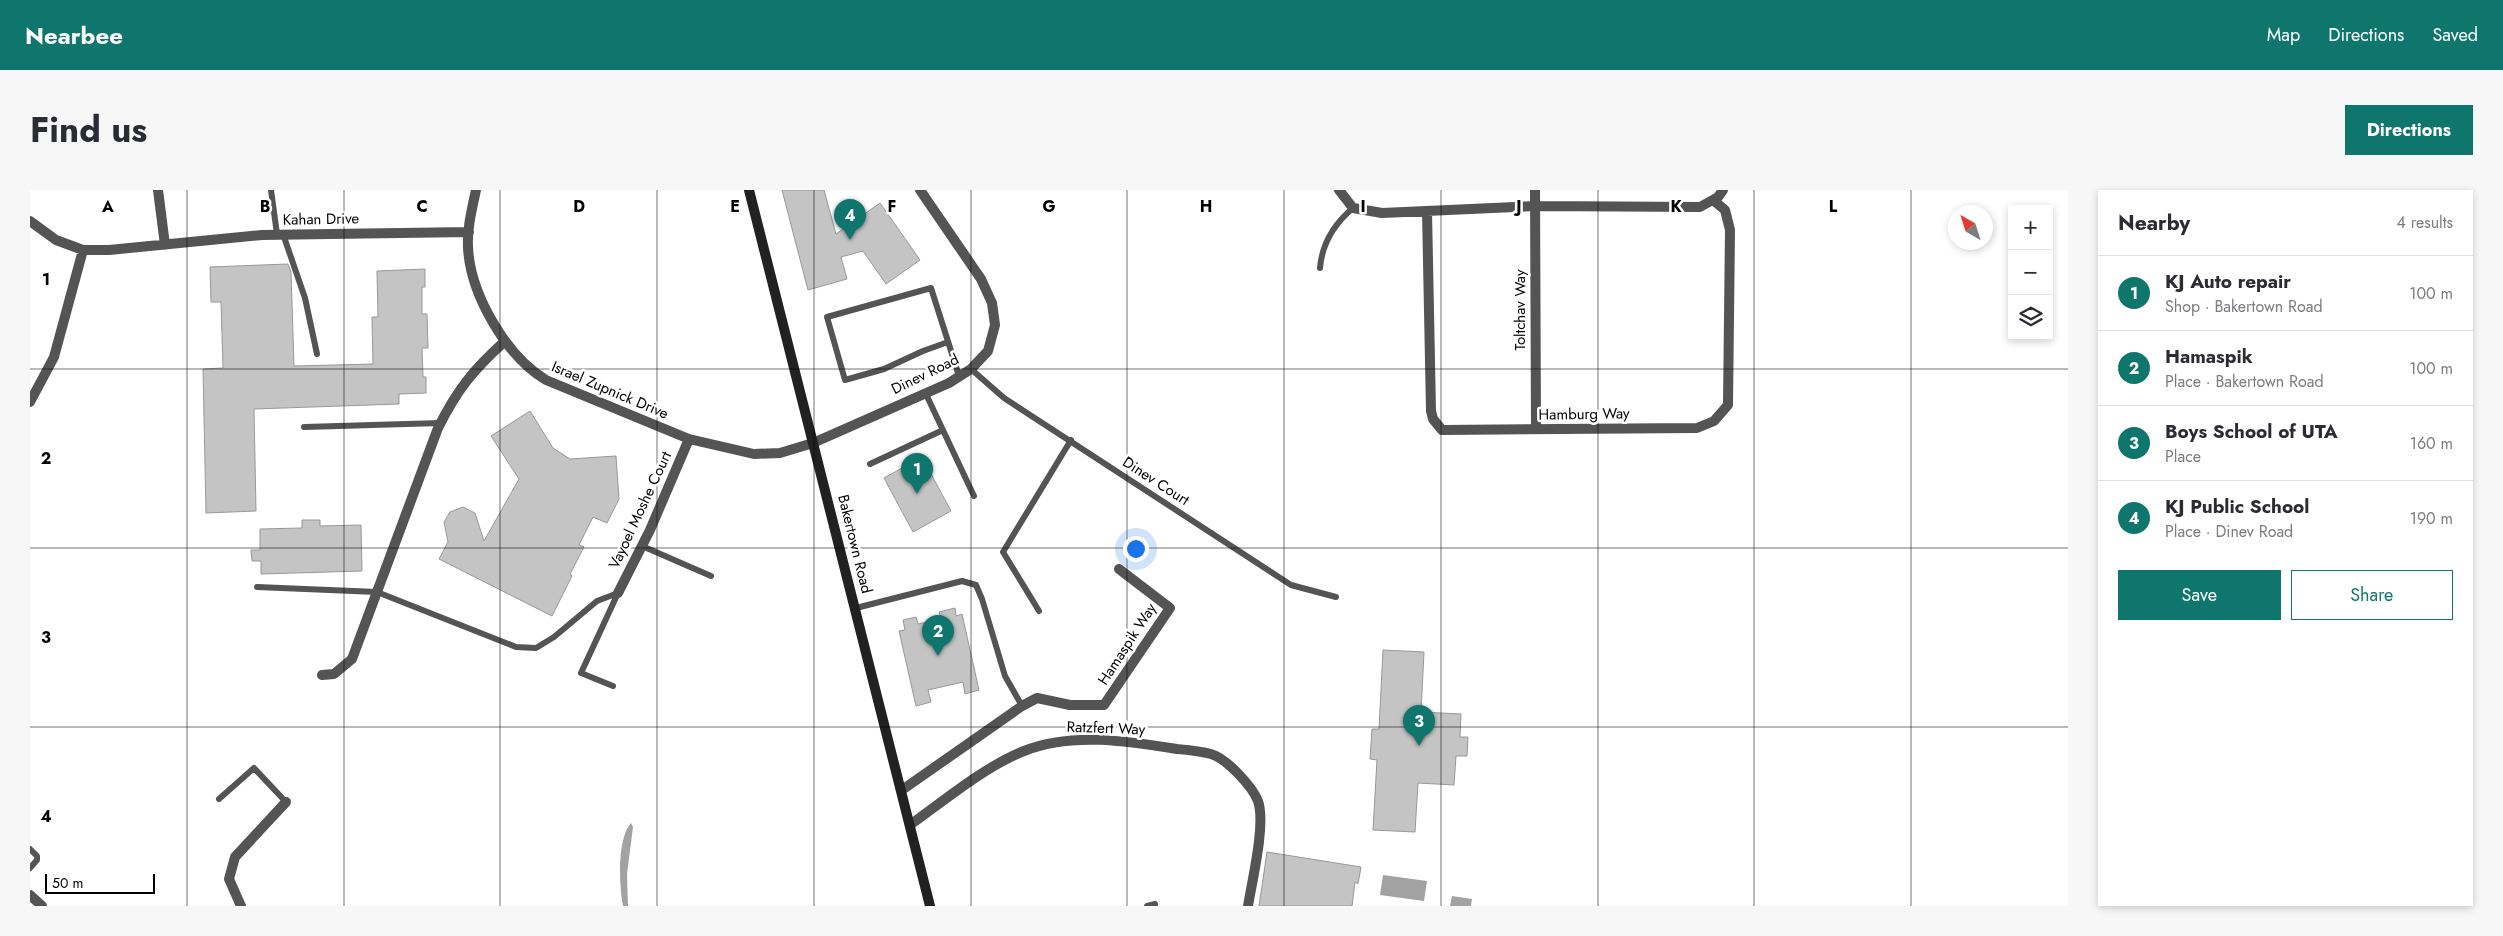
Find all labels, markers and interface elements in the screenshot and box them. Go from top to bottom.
text: Nearbee [25,18,123,53]
text: Map [2267,22,2300,48]
text: Directions [2328,22,2404,48]
text: Saved [2432,22,2478,48]
text: Find us [30,105,147,155]
button: Directions [2345,105,2473,155]
text: A [101,195,114,218]
text: B [260,195,270,218]
text: C [416,195,428,218]
text: D [573,195,585,218]
text: E [730,195,740,218]
text: F [888,195,896,218]
text: G [1042,195,1056,218]
text: H [1200,195,1212,218]
text: I [1360,195,1366,218]
text: J [1513,195,1522,218]
text: K [1670,195,1682,218]
text: L [1829,195,1838,218]
pin: 4 [834,199,866,240]
north arrow [1948,205,1993,250]
map controls [2008,205,2053,340]
button: + [2008,205,2053,250]
street label: Kahan Drive [283,207,360,231]
text: Nearby [2118,208,2190,238]
text: 4 results [2397,211,2453,234]
button: − [2008,250,2053,295]
text: 1 [42,268,50,291]
text: KJ Auto repair [2165,268,2291,295]
street label: Toltchav Way [1509,269,1531,351]
text: 1 [2130,282,2138,305]
text: 100 m [2409,282,2453,305]
button: layers [2008,295,2053,340]
text: Shop · Bakertown Road [2165,295,2323,318]
text: Hamaspik [2165,343,2253,370]
street label: Dinev Road [887,348,963,400]
street label: Israel Zupnick Drive [548,355,672,425]
text: 2 [2129,357,2139,380]
text: 100 m [2409,357,2453,380]
text: Place · Bakertown Road [2165,370,2324,393]
street label: Hamburg Way [1538,402,1630,426]
text: Boys School of UTA [2165,418,2338,445]
text: 3 [2129,432,2139,455]
text: 160 m [2410,432,2453,455]
text: Place [2165,445,2201,468]
text: 2 [41,447,51,470]
street label: Vayoel Moshe Court [603,447,677,572]
street label: Dinev Court [1118,451,1194,511]
pin: 1 [901,453,933,494]
street label: Bakertown Road [832,492,878,596]
text: KJ Public School [2165,493,2309,520]
text: 4 [2128,507,2140,530]
text: 190 m [2410,507,2453,530]
text: Place · Dinev Road [2165,520,2293,543]
your location [1123,536,1149,562]
button: Save [2118,570,2281,620]
button: Share [2291,570,2453,620]
street label: Hamaspik Way [1092,598,1162,689]
pin: 2 [922,615,954,656]
text: 3 [41,626,51,649]
pin: 3 [1403,705,1435,746]
street label: Ratzfert Way [1066,716,1146,740]
text: 4 [40,805,52,828]
scale bar [45,871,155,894]
text: 50 m [52,873,83,893]

